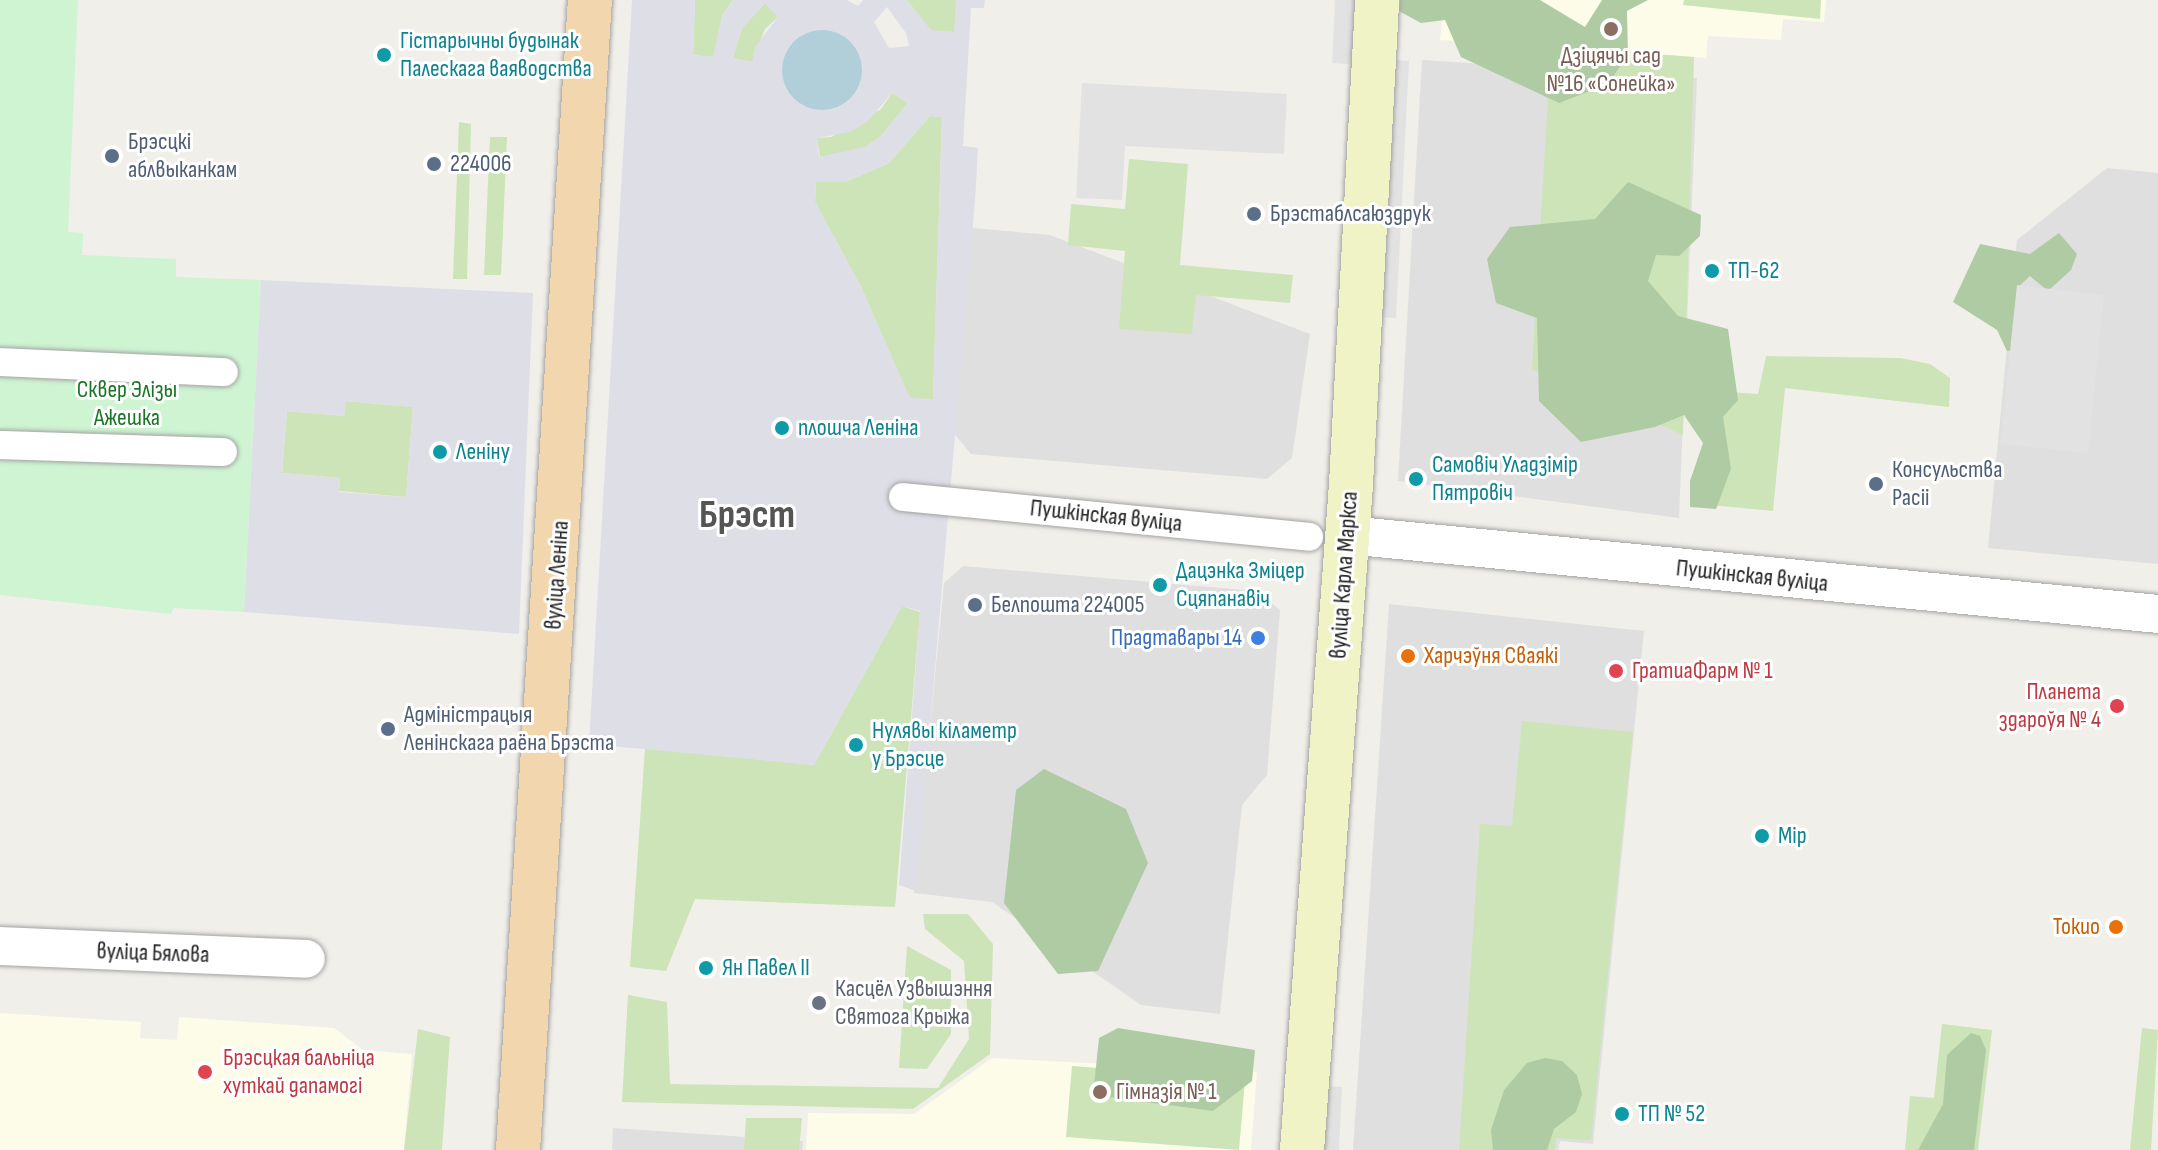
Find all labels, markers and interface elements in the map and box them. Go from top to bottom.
marker: Дзіцячы сад №16 «Сонейка» [1602,20,1620,38]
place label: Гістарычны будынак Палескага ваяводства [400,27,592,83]
place label: Дзіцячы сад №16 «Сонейка» [1547,42,1675,98]
marker: Гістарычны будынак Палескага ваяводства [375,46,393,64]
place label: Брэсцкі аблвыканкам [128,128,237,184]
marker: Брэсцкі аблвыканкам [103,147,121,165]
place label: 224006 [450,150,512,178]
marker: 224006 [425,155,443,173]
place label: Брэстаблсаюздрук [1270,200,1431,228]
marker: Брэстаблсаюздрук [1245,205,1263,223]
place label: ТП-62 [1728,257,1779,285]
marker: ТП-62 [1703,262,1721,280]
park label: Сквер Элізы Ажешка [77,376,177,432]
place label: плошча Леніна [798,414,918,442]
marker: плошча Леніна [773,419,791,437]
place label: Леніну [456,438,510,466]
marker: Леніну [431,443,449,461]
place label: Самовіч Уладзімір Пятровіч [1432,451,1578,507]
place label: Консульства Расіі [1892,456,2003,512]
marker: Самовіч Уладзімір Пятровіч [1407,470,1425,488]
marker: Консульства Расіі [1867,475,1885,493]
street label: вуліца Карла Маркса [1324,490,1364,660]
district label: Брэст [699,491,795,539]
street label: Пушкінская вуліца [1029,494,1183,538]
street label: вуліца Леніна [539,520,575,630]
street label: Пушкінская вуліца [1675,554,1829,598]
place label: Дацэнка Зміцер Сцяпанавіч [1176,557,1305,613]
marker: Дацэнка Зміцер Сцяпанавіч [1151,576,1169,594]
place label: Белпошта 224005 [991,591,1144,619]
marker: Белпошта 224005 [966,596,984,614]
place label: Прадтавары 14 [1111,624,1242,652]
marker: Прадтавары 14 [1249,629,1267,647]
place label: Харчэўня Сваякі [1424,642,1558,670]
marker: Харчэўня Сваякі [1399,647,1417,665]
place label: ГратиаФарм № 1 [1632,657,1773,685]
marker: ГратиаФарм № 1 [1607,662,1625,680]
place label: Планета здароўя № 4 [1999,678,2101,734]
marker: Планета здароўя № 4 [2108,697,2126,715]
place label: Адміністрацыя Ленінскага раёна Брэста [404,701,614,757]
place label: Нулявы кіламетр у Брэсце [872,717,1017,773]
marker: Адміністрацыя Ленінскага раёна Брэста [379,720,397,738]
marker: Нулявы кіламетр у Брэсце [847,736,865,754]
place label: Мір [1778,822,1807,850]
marker: Мір [1753,827,1771,845]
place label: Токио [2053,913,2100,941]
marker: Токио [2107,918,2125,936]
street label: вуліца Бялова [96,937,210,969]
place label: Ян Павел ІІ [722,954,810,982]
marker: Ян Павел ІІ [697,959,715,977]
place label: Касцёл Узвышэння Святога Крыжа [835,975,992,1031]
marker: Касцёл Узвышэння Святога Крыжа [810,994,828,1012]
place label: Брэсцкая бальніца хуткай дапамогі [223,1044,375,1100]
marker: Брэсцкая бальніца хуткай дапамогі [194,1061,216,1083]
place label: Гімназія № 1 [1116,1078,1217,1106]
marker: Гімназія № 1 [1091,1083,1109,1101]
place label: ТП № 52 [1638,1100,1705,1128]
marker: ТП № 52 [1613,1105,1631,1123]

